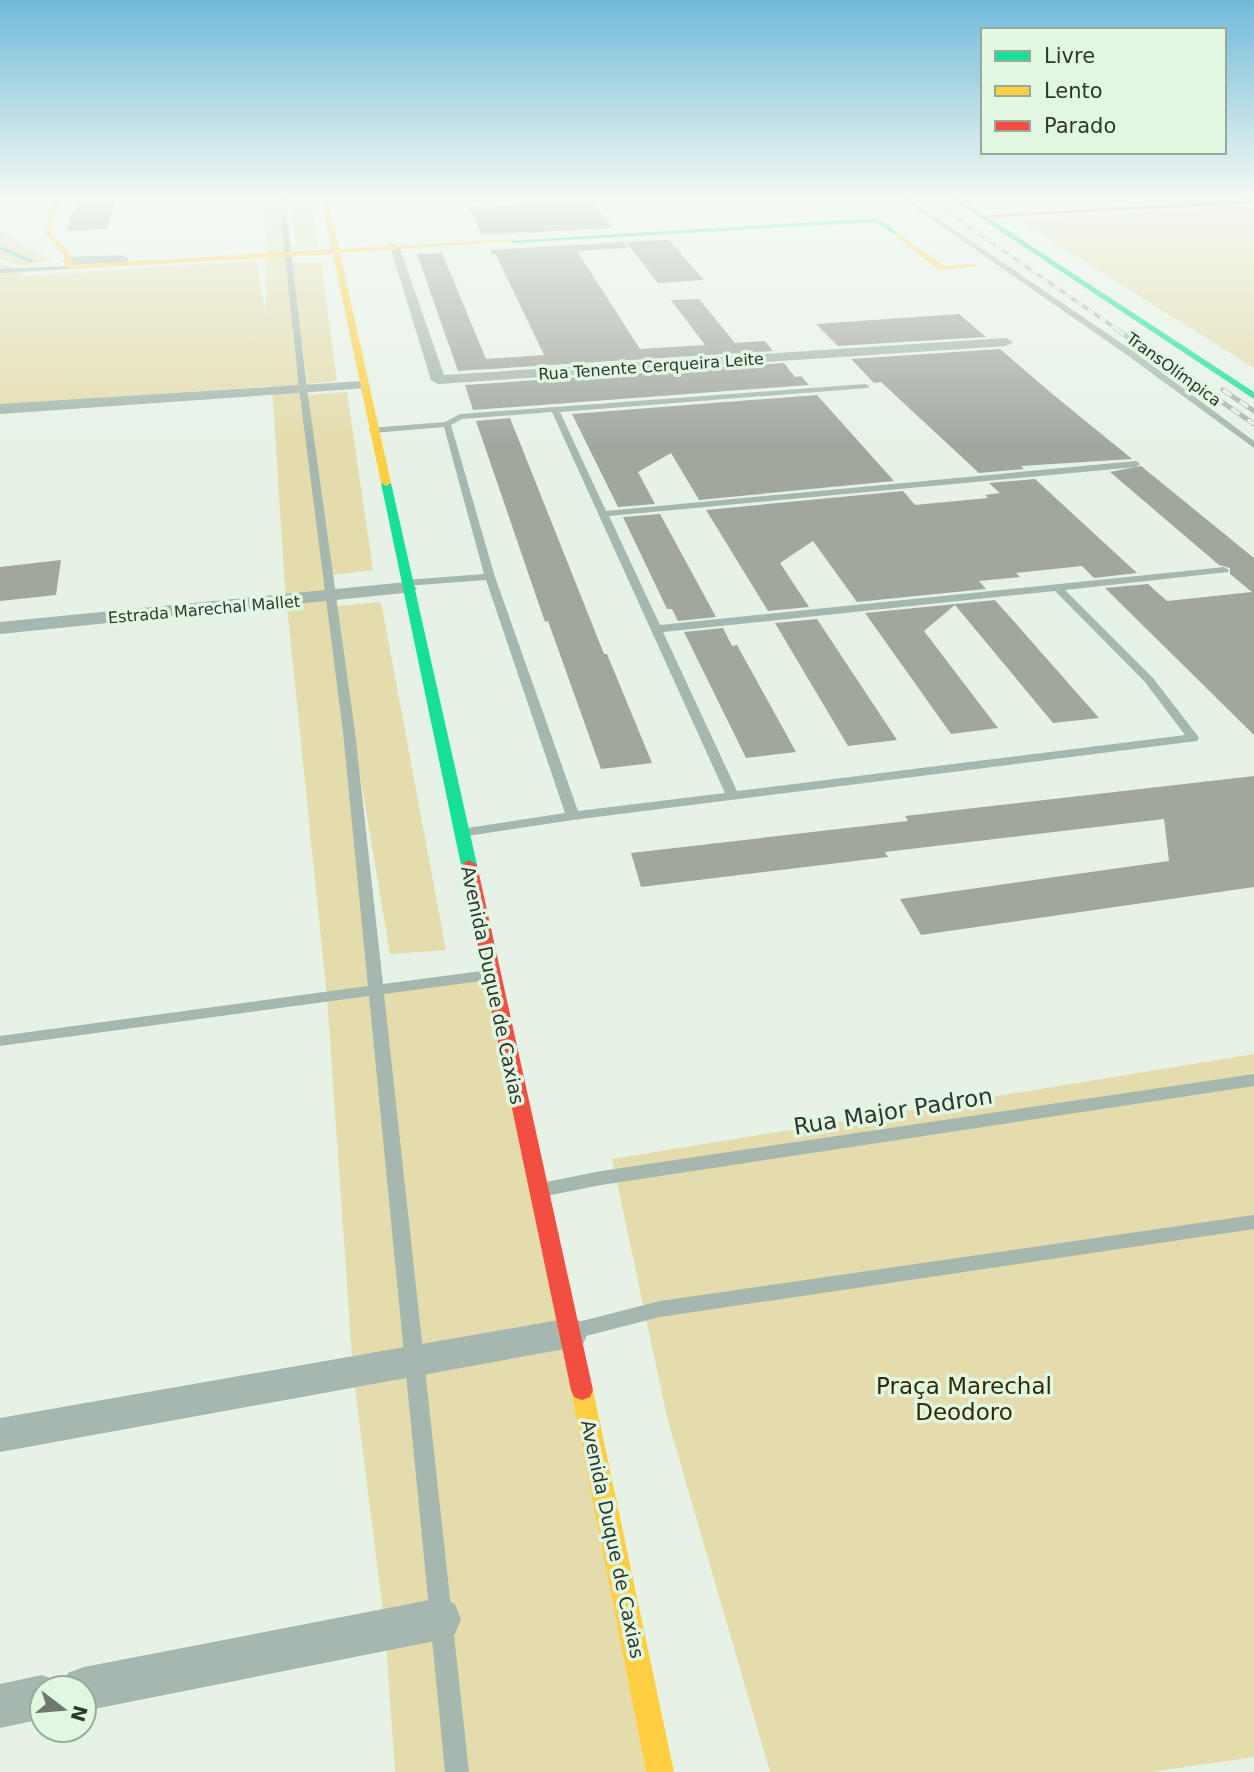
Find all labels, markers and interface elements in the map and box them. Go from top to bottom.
legend [981,28,1226,154]
text: Livre [1044,44,1095,68]
text: Lento [1044,79,1103,103]
text: Parado [1044,114,1116,138]
street label: TransOlímpica [1122,328,1225,410]
street label: Rua Tenente Cerqueira Leite [538,349,764,384]
street label: Estrada Marechal Mallet [107,592,301,627]
street label: Avenida Duque de Caxias [457,864,529,1106]
street label: Rua Major Padron [792,1082,994,1140]
park label: Praça Marechal Deodoro [876,1373,1052,1425]
street label: Avenida Duque de Caxias [577,1418,649,1660]
north arrow [28,1674,98,1744]
text: N [67,1703,92,1724]

